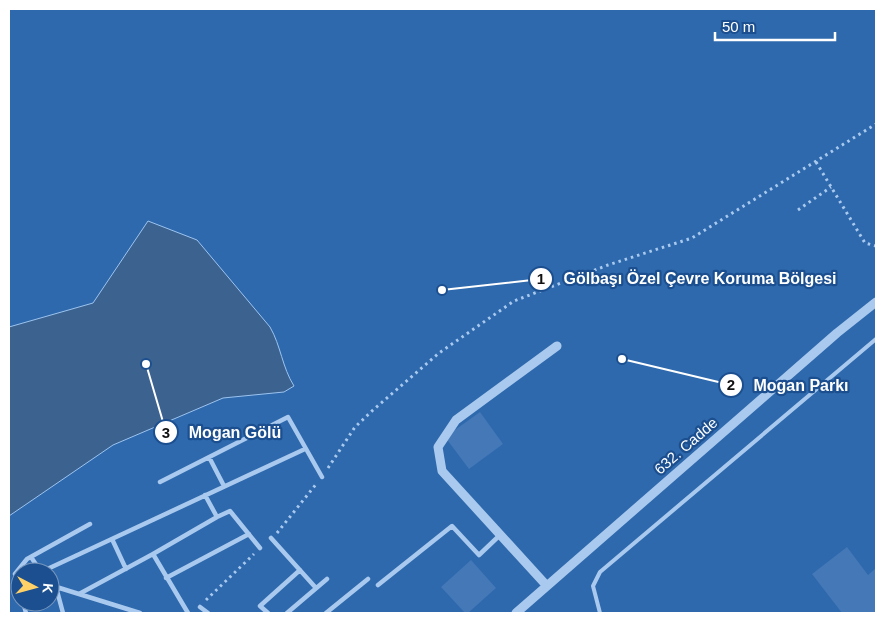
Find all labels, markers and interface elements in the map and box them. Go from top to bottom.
scale bar [715,10,835,42]
text: 50 m [722,18,755,35]
callout: Gölbaşı Özel Çevre Koruma Bölgesi [528,263,846,294]
text: Gölbaşı Özel Çevre Koruma Bölgesi [564,269,836,287]
text: 1 [537,270,545,287]
callout: Mogan Parkı [718,370,859,401]
text: 2 [727,376,735,393]
text: Mogan Parkı [753,377,849,394]
street label: 632. Cadde [651,414,721,477]
callout: Mogan Gölü [153,417,291,448]
text: 3 [162,424,170,441]
text: Mogan Gölü [189,424,281,441]
north arrow [10,562,60,612]
text: K [39,582,56,594]

